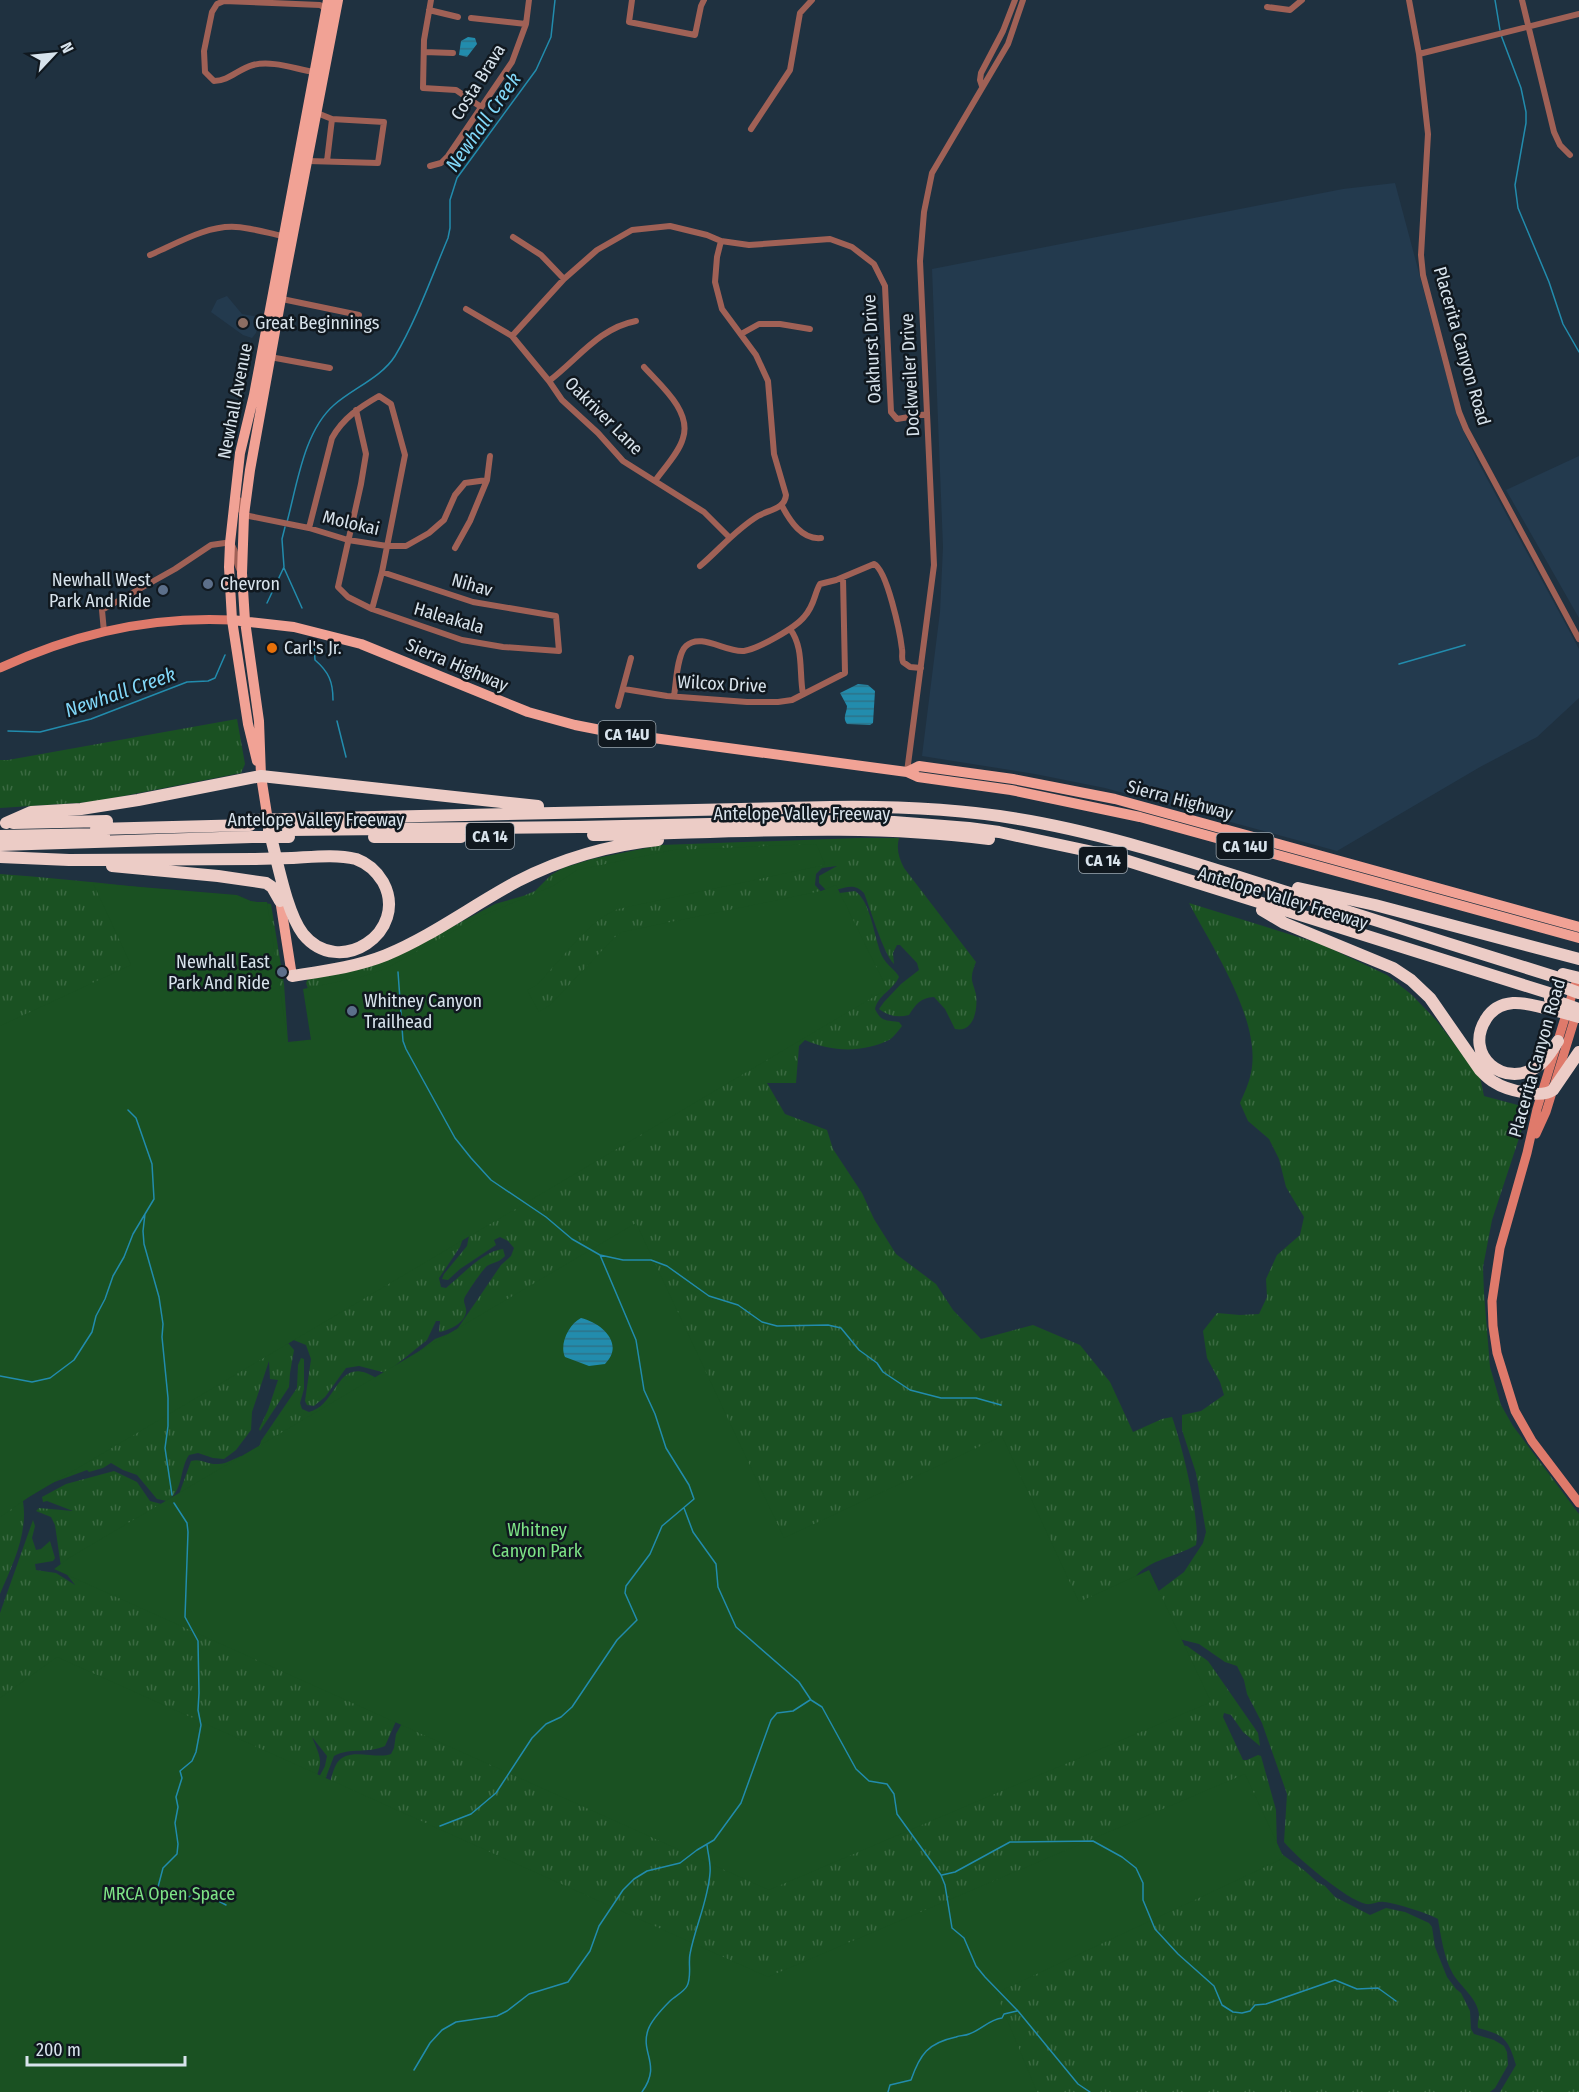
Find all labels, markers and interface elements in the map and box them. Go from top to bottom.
north arrow [24,24,84,84]
text: N [56,39,78,56]
street label: Costa Brava [446,40,510,124]
water label: Newhall Creek [440,68,526,176]
street label: Placerita Canyon Road [1429,264,1495,428]
street label: Oakhurst Drive [858,294,886,404]
place label: Great Beginnings [255,312,380,334]
street label: Dockweiler Drive [896,313,924,437]
marker: Great Beginnings [236,316,250,330]
street label: Newhall Avenue [213,341,257,461]
street label: Oakriver Lane [560,372,648,460]
street label: Molokai [320,506,382,540]
place label: Newhall West Park And Ride [49,569,151,612]
street label: Nihav [449,569,495,601]
place label: Chevron [220,573,280,595]
marker: Chevron [201,577,215,591]
marker: Newhall West Park And Ride [156,583,170,597]
street label: Haleakala [411,598,487,639]
street label: Sierra Highway [403,634,511,696]
place label: Carl's Jr. [284,637,342,659]
marker: Carl's Jr. [265,641,279,655]
water label: Newhall Creek [62,662,179,722]
street label: Wilcox Drive [677,671,767,697]
road number: CA 14U [598,721,656,747]
street label: Sierra Highway [1125,775,1235,825]
street label: Antelope Valley Freeway [714,803,890,825]
street label: Antelope Valley Freeway [228,809,404,831]
road number: CA 14 [466,823,514,849]
road number: CA 14U [1216,833,1274,859]
road number: CA 14 [1079,847,1127,873]
street label: Antelope Valley Freeway [1195,862,1371,934]
place label: Newhall East Park And Ride [168,951,270,994]
marker: Newhall East Park And Ride [275,965,289,979]
street label: Placerita Canyon Road [1504,976,1570,1140]
place label: Whitney Canyon Trailhead [364,990,482,1033]
marker: Whitney Canyon Trailhead [345,1004,359,1018]
park label: Whitney Canyon Park [492,1519,583,1562]
park label: MRCA Open Space [103,1883,235,1905]
scale bar [27,2029,184,2067]
text: 200 m [36,2039,81,2061]

